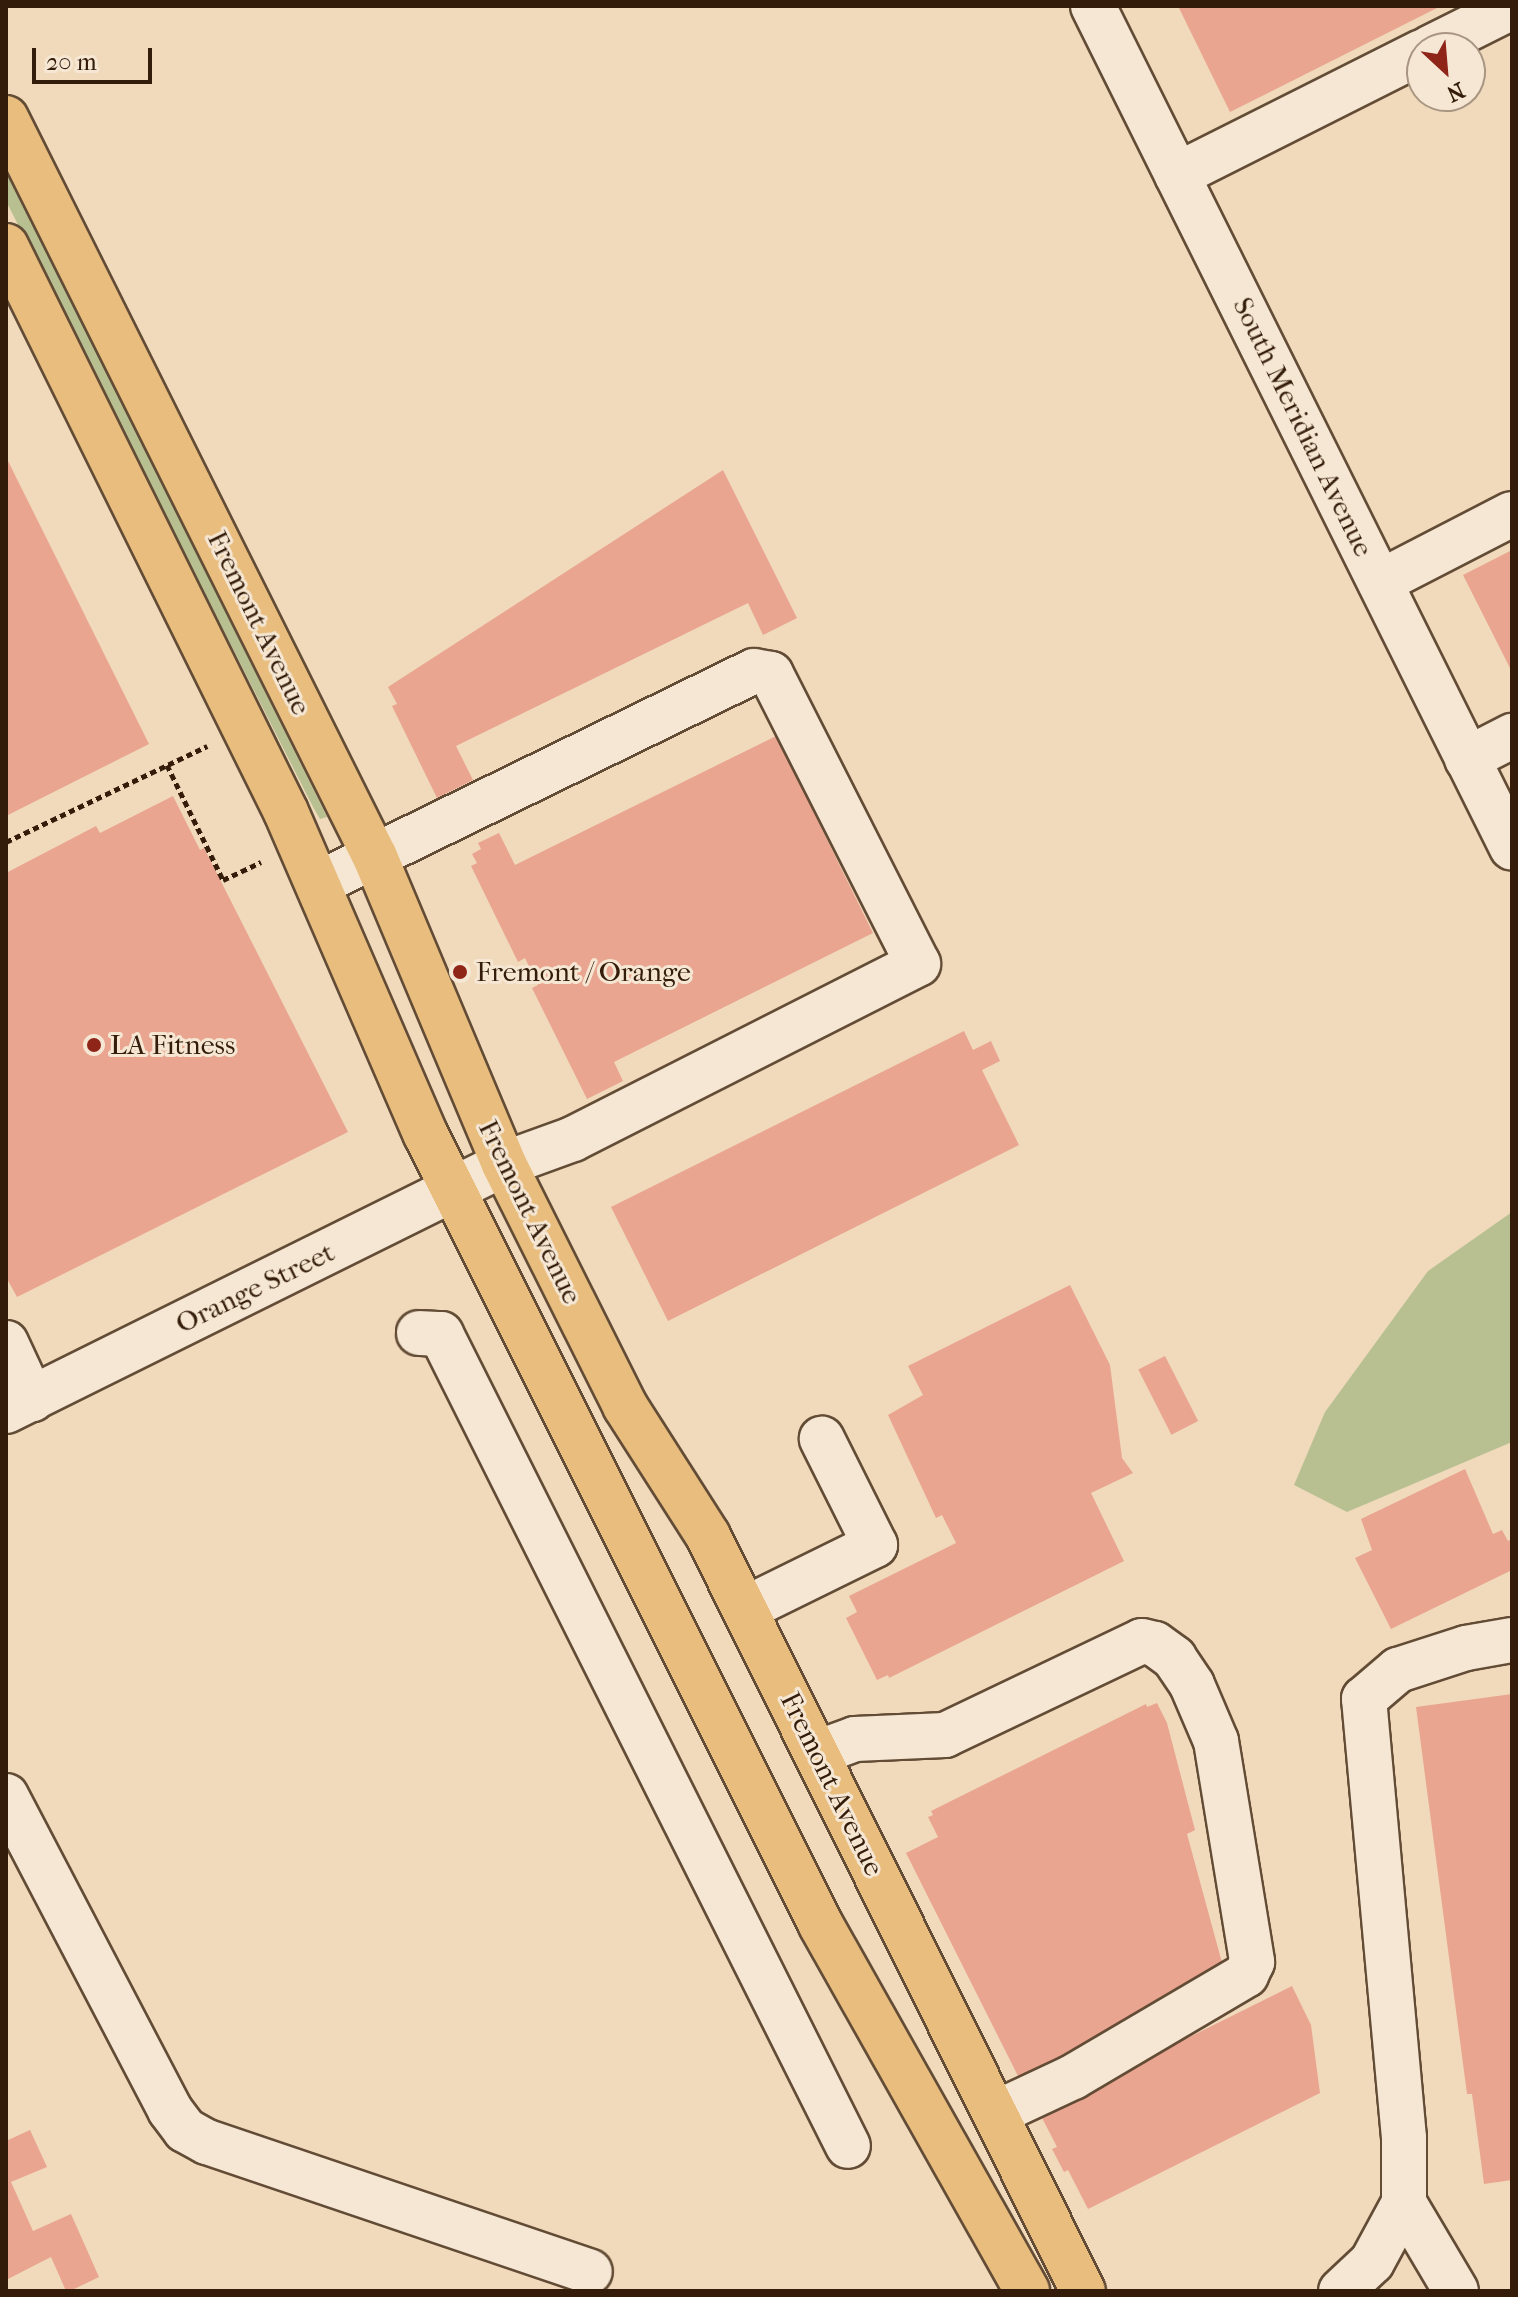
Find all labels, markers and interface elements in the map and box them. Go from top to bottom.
scale bar [36,32,156,82]
north arrow [1406,32,1486,112]
text: 20 m [46,48,97,76]
text: N [1442,76,1469,107]
street label: South Meridian Avenue [1226,292,1380,562]
street label: Fremont Avenue [200,526,318,720]
place label: Fremont / Orange [476,955,691,989]
marker: Fremont / Orange [451,963,469,981]
place label: LA Fitness [110,1028,235,1062]
marker: LA Fitness [85,1036,103,1054]
street label: Fremont Avenue [471,1115,589,1309]
street label: Orange Street [170,1235,340,1341]
street label: Fremont Avenue [773,1687,891,1881]

